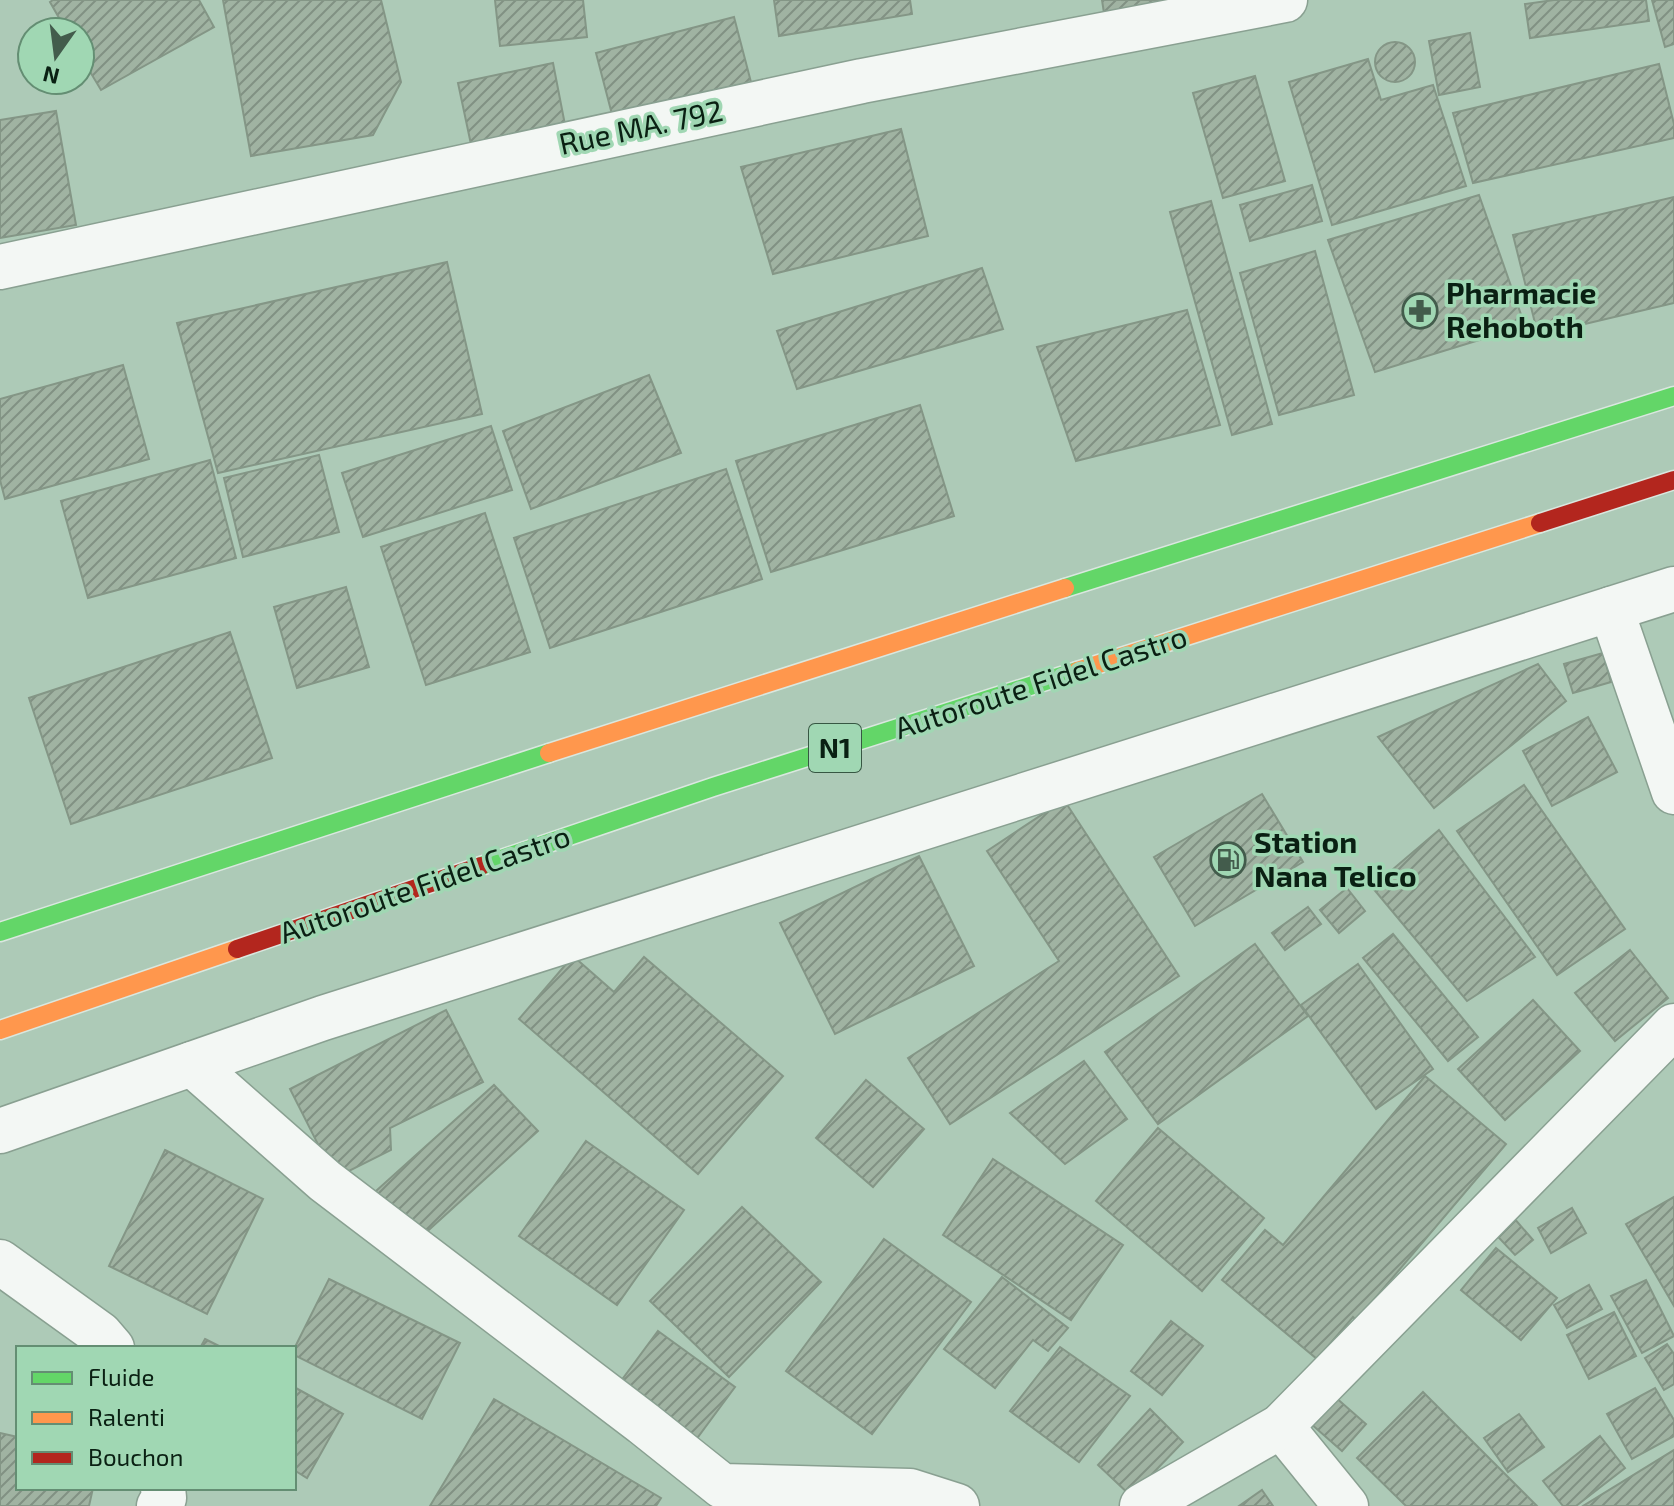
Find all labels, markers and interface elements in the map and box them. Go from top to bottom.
north arrow [16,16,96,96]
text: N [40,62,62,91]
street label: Rue MA. 792 [555,91,726,161]
place label: Pharmacie Rehoboth [1446,274,1596,344]
pharmacy icon: Pharmacie Rehoboth [1401,292,1439,330]
street label: Autoroute Fidel Castro [890,617,1191,745]
road number: N1 [809,724,861,772]
street label: Autoroute Fidel Castro [274,816,574,950]
place label: Station Nana Telico [1254,823,1417,893]
fuel station icon: Station Nana Telico [1209,841,1247,879]
legend [16,1346,296,1490]
text: Fluide [88,1362,154,1391]
text: Ralenti [88,1402,165,1431]
text: Bouchon [88,1442,183,1471]

